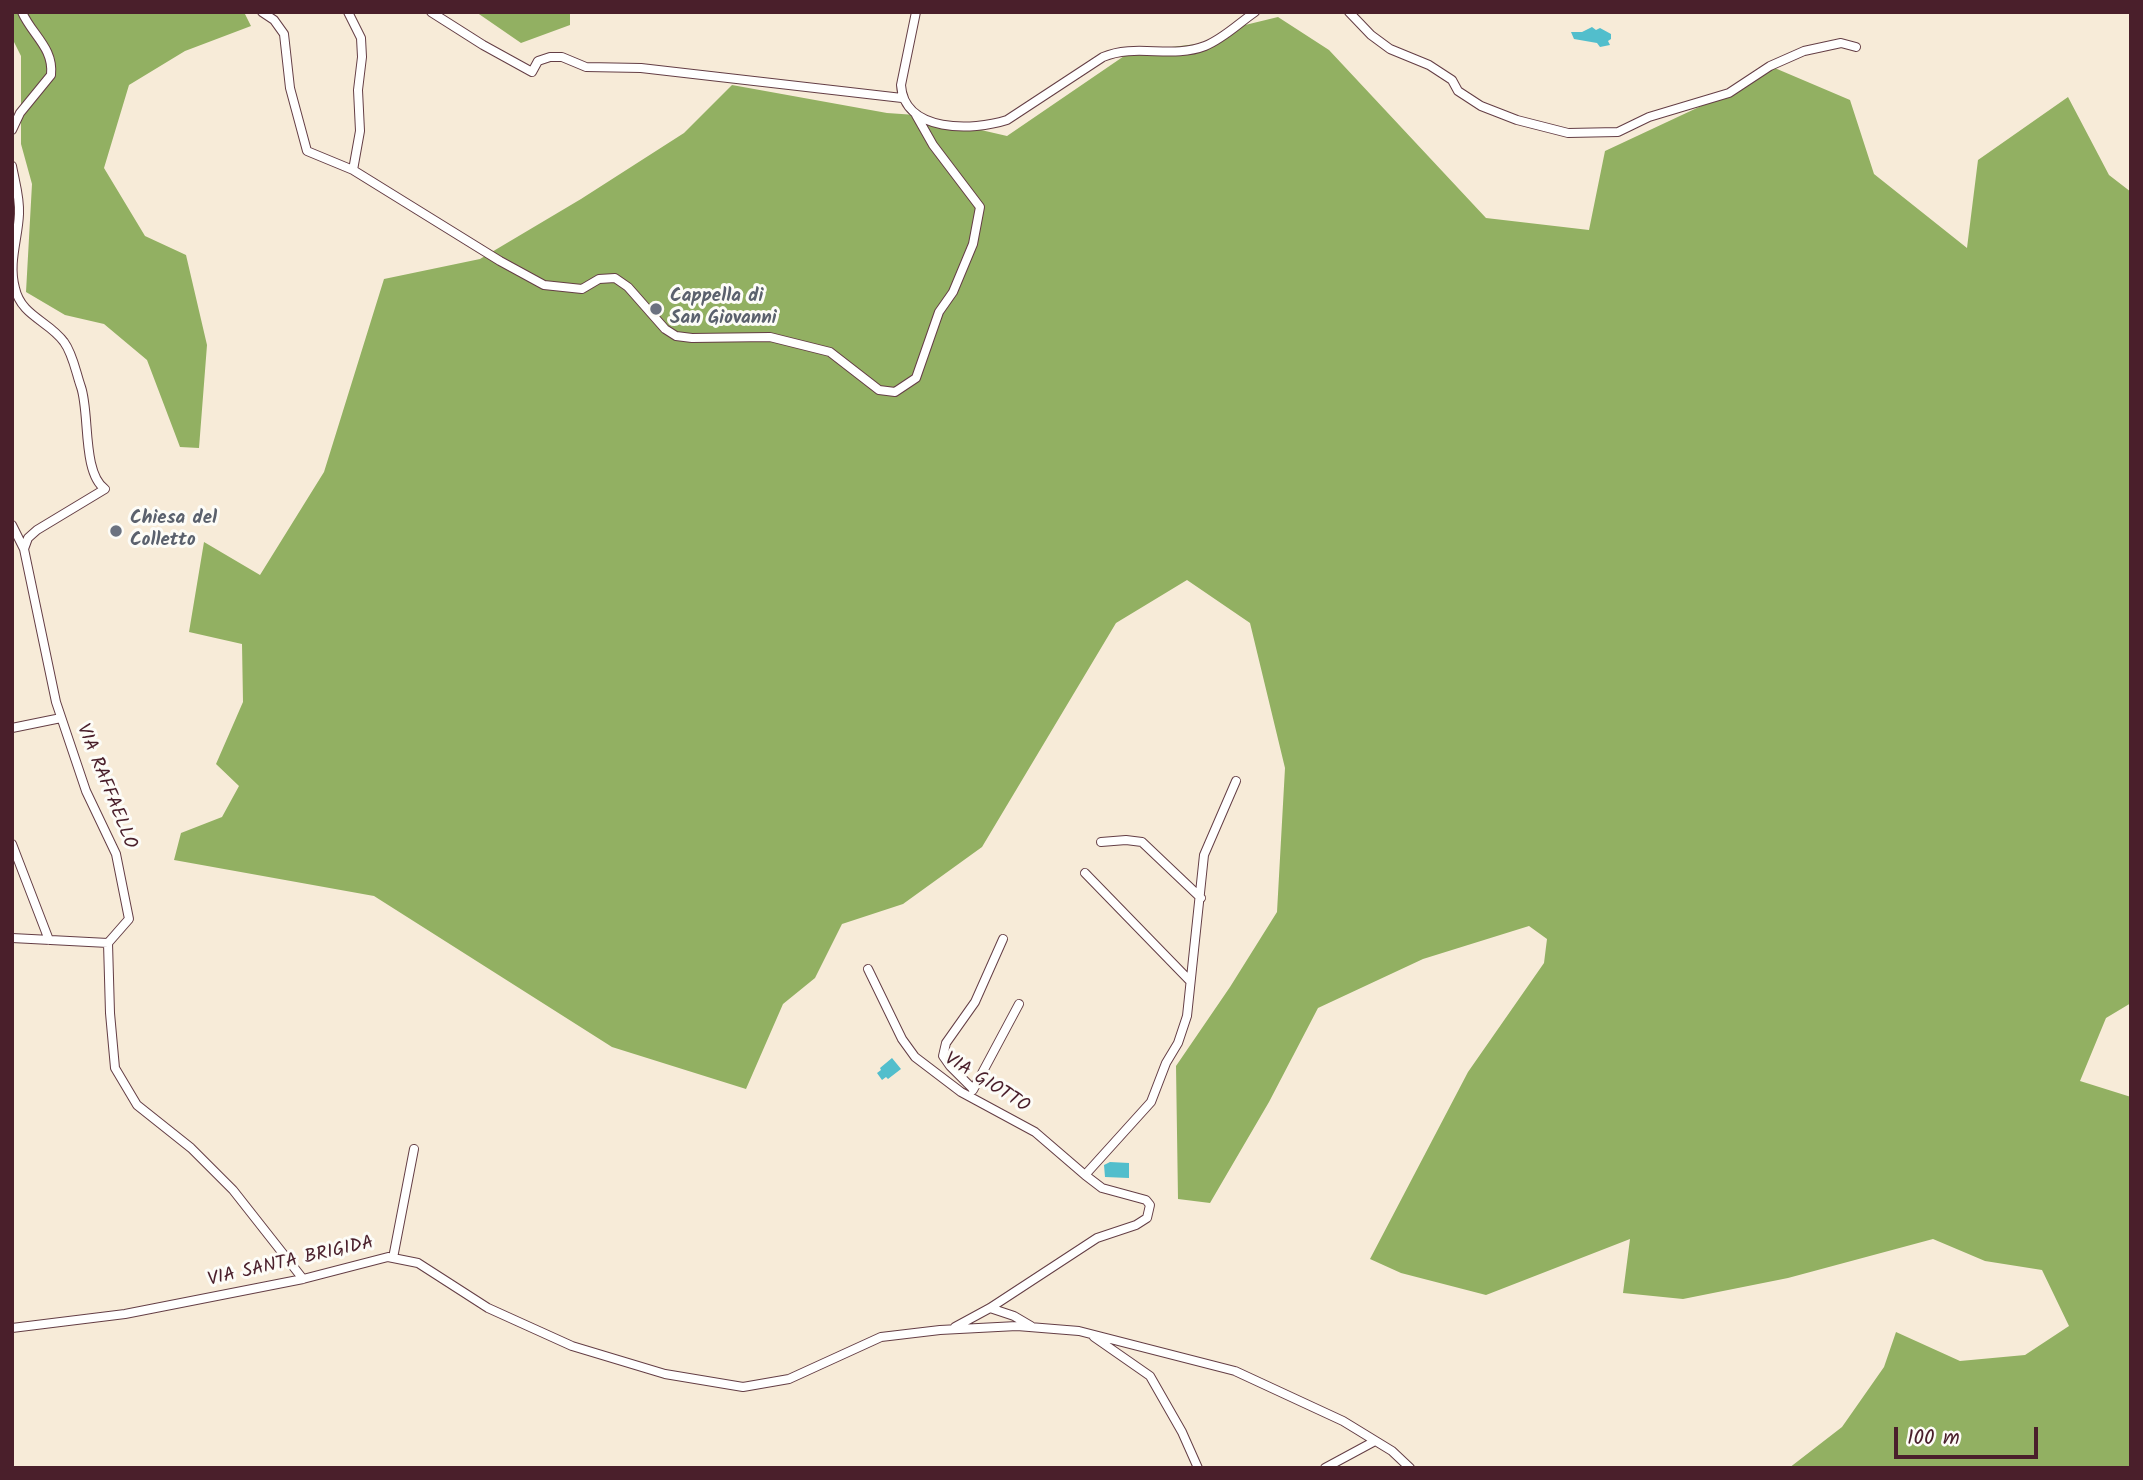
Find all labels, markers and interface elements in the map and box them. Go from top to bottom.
place label: Cappella di San Giovanni [670,287,777,331]
marker: Cappella di San Giovanni [648,301,664,317]
place label: Chiesa del Colletto [130,509,217,553]
marker: Chiesa del Colletto [108,523,124,539]
street label: VIA RAFFAELLO [70,721,140,853]
street label: VIA GIOTTO [939,1049,1033,1119]
street label: VIA SANTA BRIGIDA [206,1233,376,1293]
scale bar [1898,1414,2042,1458]
text: 100 m [1907,1422,1960,1455]

